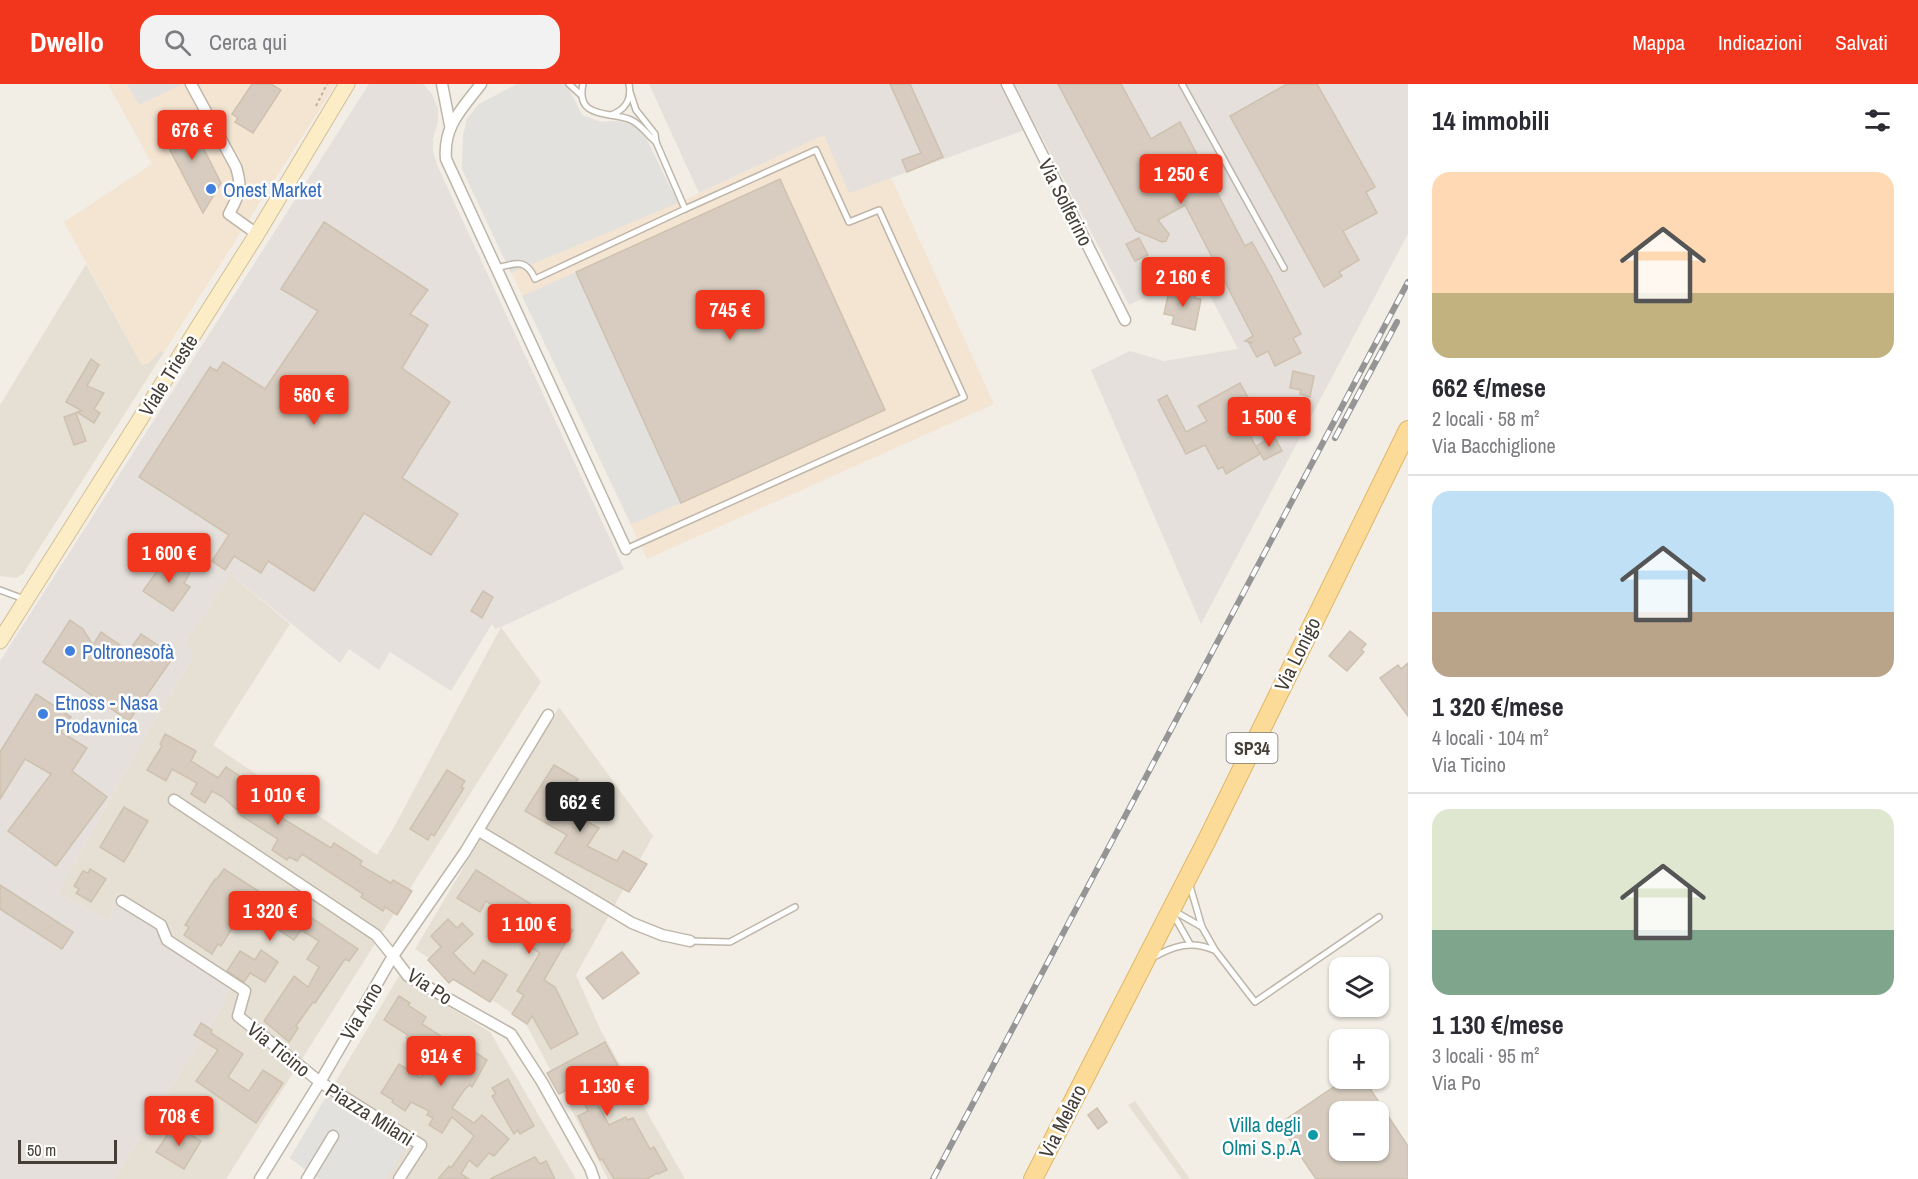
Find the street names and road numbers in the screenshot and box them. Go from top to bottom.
street label: Via Solferino [1033,154,1099,250]
street label: Viale Trieste [132,329,204,421]
street label: Via Lonigo [1268,613,1326,695]
road number: SP34 [1226,733,1278,763]
street label: Via Po [402,961,458,1011]
street label: Via Arno [334,977,388,1045]
street label: Via Ticino [242,1015,316,1083]
street label: Piazza Milani [321,1076,419,1152]
street label: Via Melaro [1032,1080,1092,1162]

